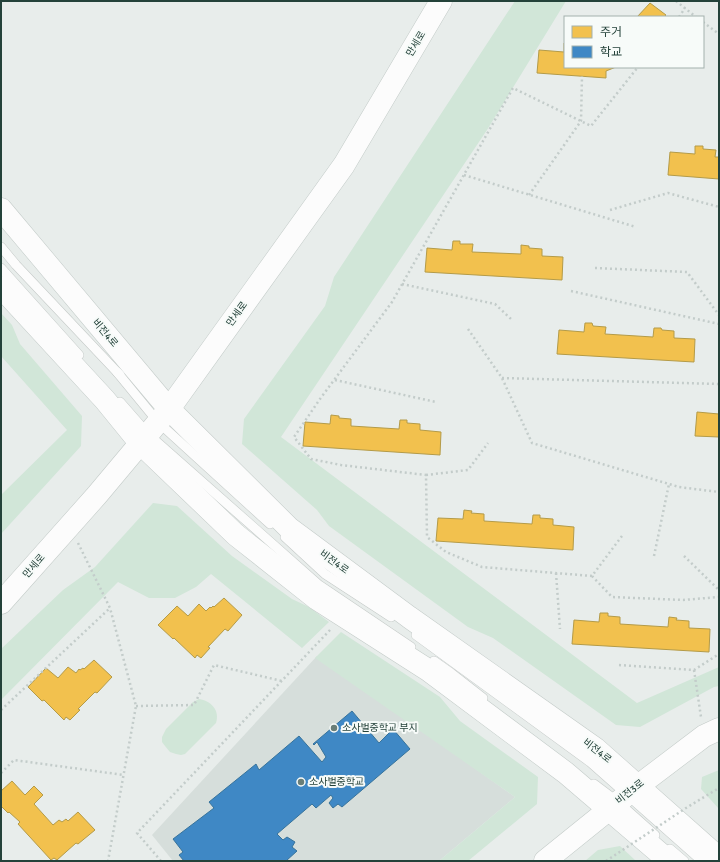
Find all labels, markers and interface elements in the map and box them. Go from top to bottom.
legend [564,16,704,68]
text: 주거 [600,25,622,40]
street label: 만세로 [404,29,428,59]
text: 학교 [600,45,622,60]
street label: 만세로 [224,299,250,329]
street label: 비전4로 [90,316,120,350]
street label: 비전4로 [317,547,351,577]
street label: 만세로 [20,552,48,580]
place label: 소사벌중학교 부지 [342,722,418,734]
marker: 소사벌중학교 부지 [329,723,339,733]
street label: 비전4로 [580,736,614,766]
place label: 소사벌중학교 [309,776,364,788]
marker: 소사벌중학교 [296,777,306,787]
street label: 비전3로 [613,777,647,807]

